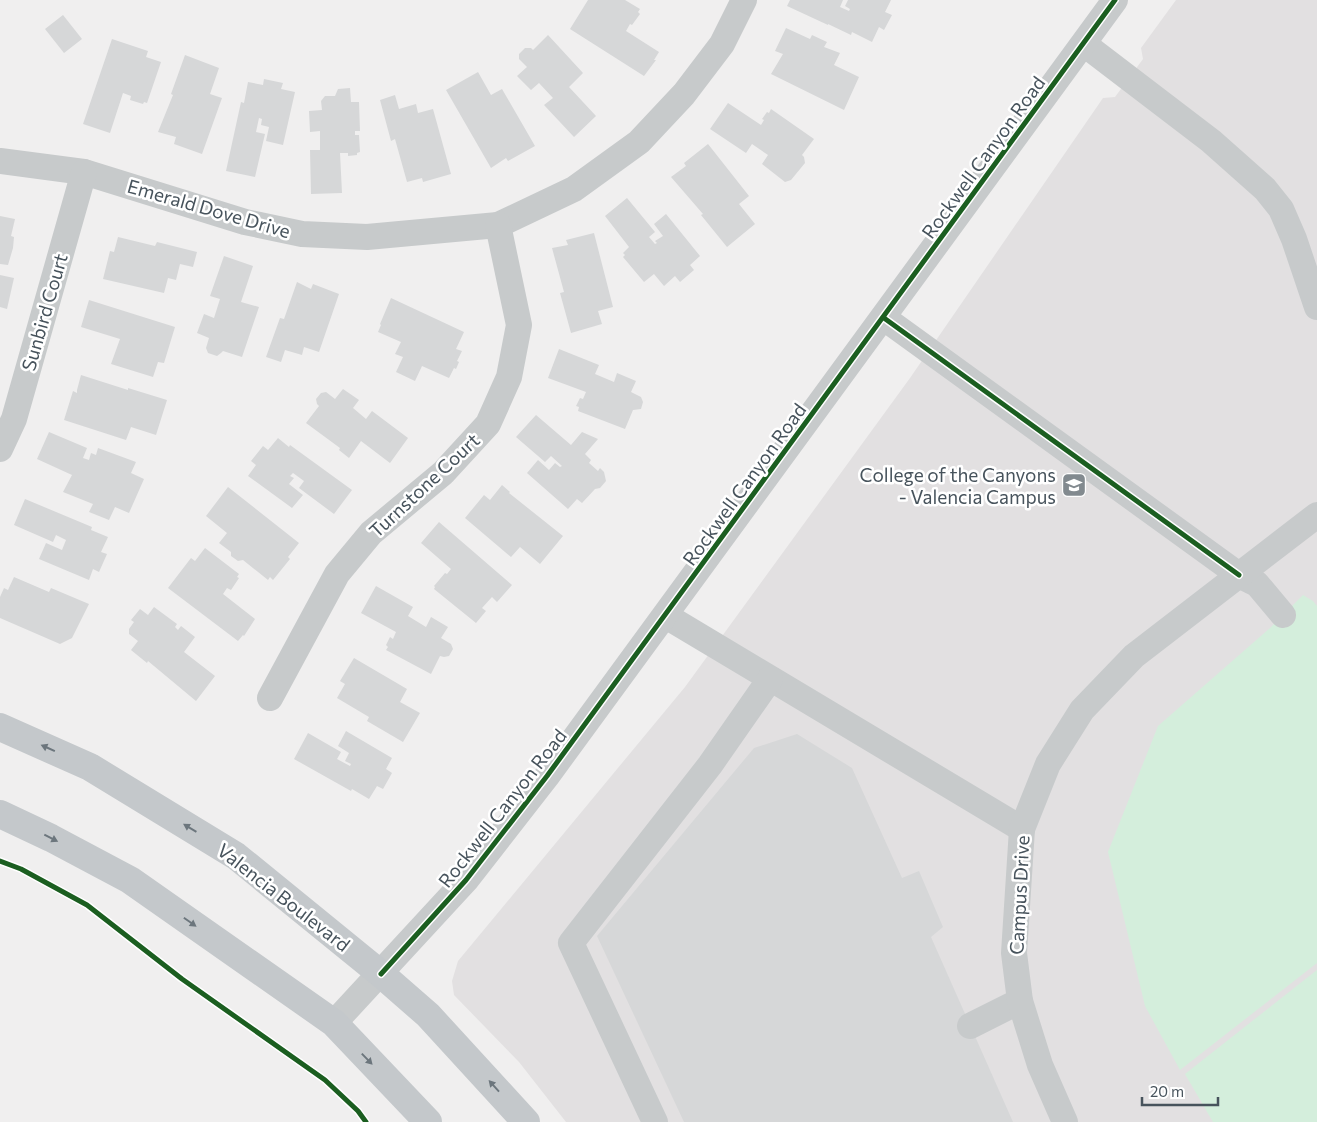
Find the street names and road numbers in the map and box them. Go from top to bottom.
street label: Rockwell Canyon Road [916,71,1050,243]
street label: Emerald Dove Drive [125,174,293,242]
street label: Sunbird Court [16,250,72,373]
street label: Rockwell Canyon Road [677,398,811,570]
street label: Turnstone Court [364,428,484,542]
street label: Rockwell Canyon Road [433,724,571,892]
street label: Campus Drive [1004,835,1034,955]
street label: Valencia Boulevard [213,838,355,956]

